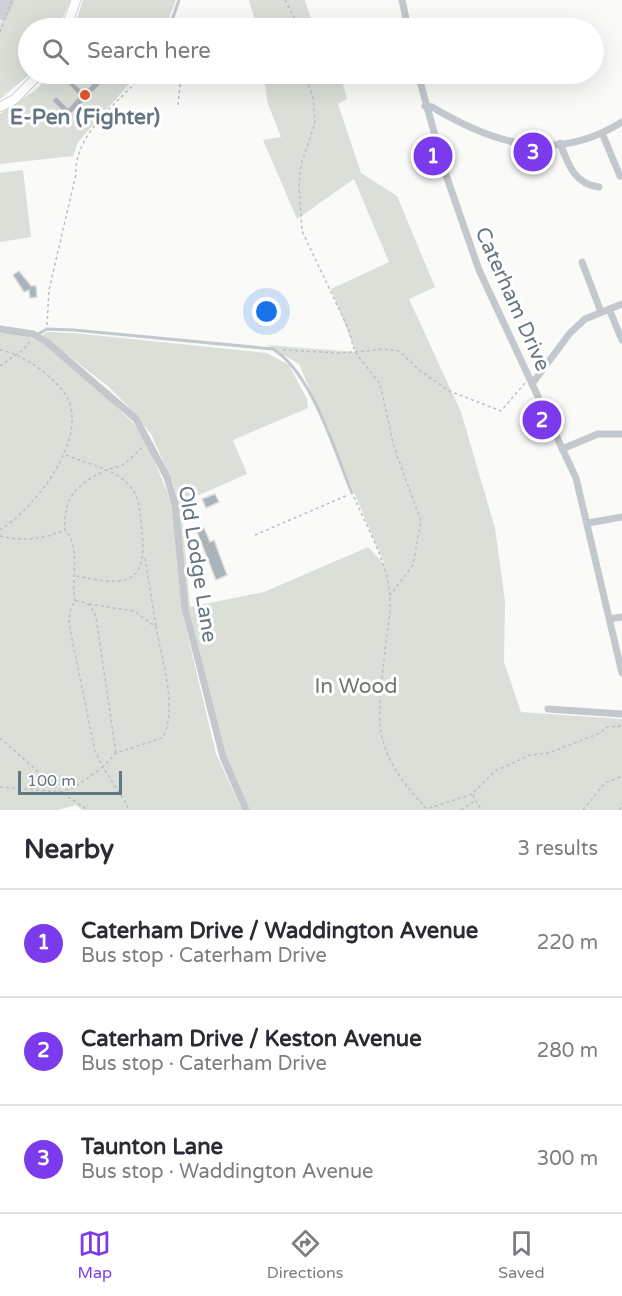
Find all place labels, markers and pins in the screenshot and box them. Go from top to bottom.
marker: E-Pen (Fighter) [78,88,92,102]
place label: E-Pen (Fighter) [10,105,160,130]
pin: 3 [514,130,552,174]
pin: 1 [414,134,452,178]
pin: 2 [522,398,562,442]

